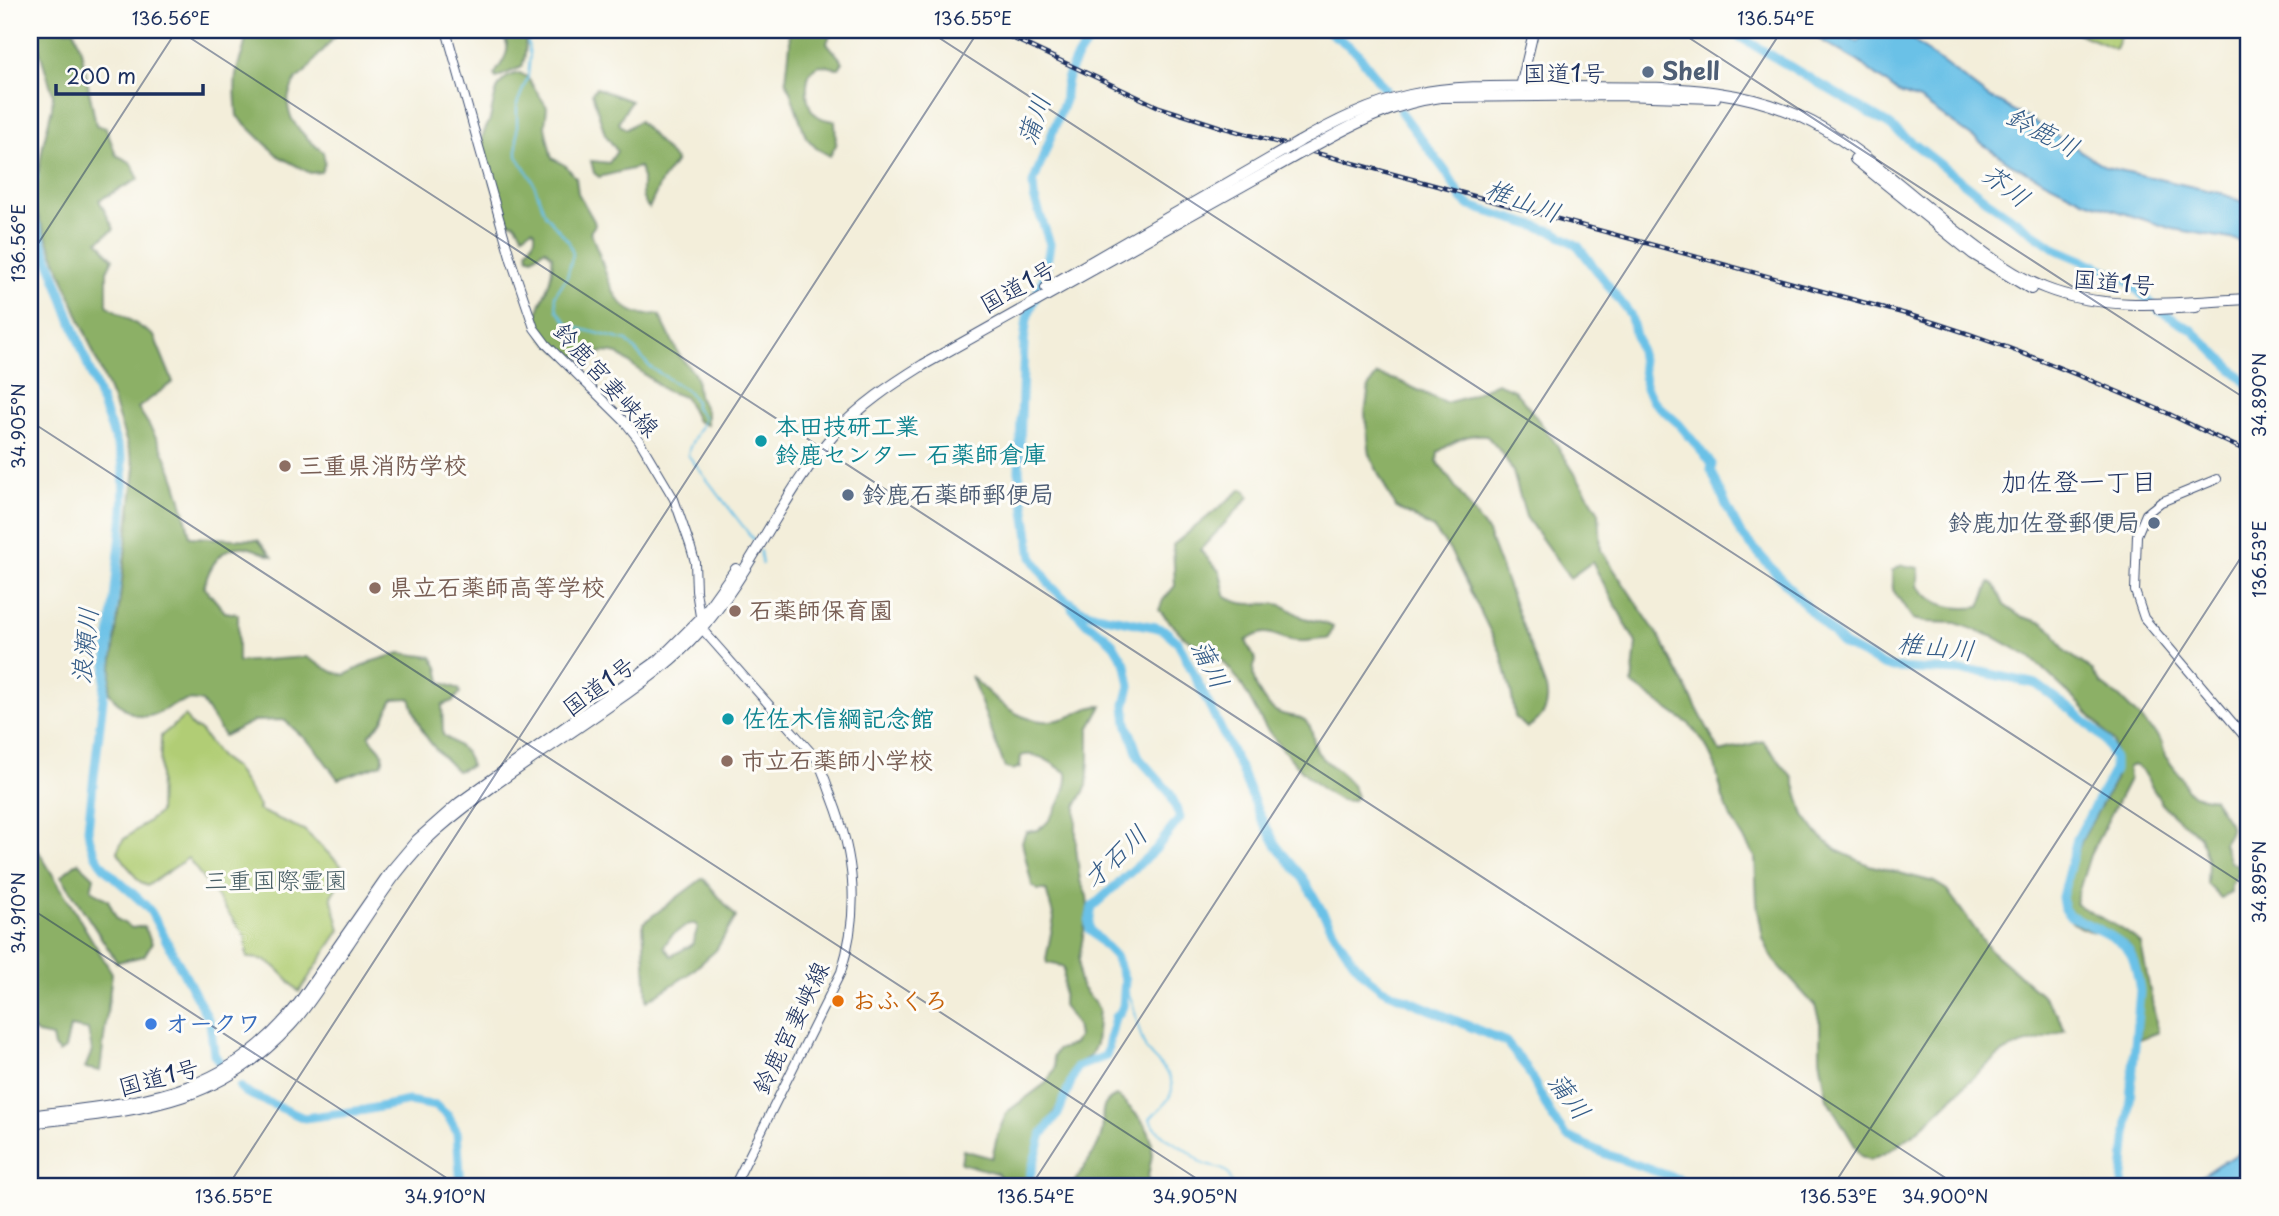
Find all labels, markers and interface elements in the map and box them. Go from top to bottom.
text: 136.56°E [132,4,210,31]
text: 136.55°E [934,4,1012,31]
text: 136.54°E [1737,4,1815,31]
scale bar [56,52,203,96]
place label: Shell [1662,52,1720,88]
street label: 国道1号 [1523,54,1605,90]
text: 200 m [66,59,136,91]
marker: Shell [1640,64,1656,80]
water label: 蒲川 [1006,89,1059,150]
water label: 鈴鹿川 [2000,95,2087,166]
water label: 芥川 [1974,154,2039,216]
water label: 椎山川 [1480,168,1567,231]
text: 136.56°E [4,204,31,282]
street label: 国道1号 [972,249,1062,321]
street label: 国道1号 [2071,259,2157,303]
street label: 鈴鹿宮妻峡線 [546,313,669,444]
text: 34.890°N [2245,353,2272,437]
text: 34.905°N [4,383,31,469]
place label: 本田技研工業 鈴鹿センター 石薬師倉庫 [775,407,1047,471]
marker: 本田技研工業 鈴鹿センター 石薬師倉庫 [753,433,769,449]
place label: 三重県消防学校 [299,446,467,482]
marker: 三重県消防学校 [277,458,293,474]
district label: 加佐登一丁目 [2001,461,2157,500]
place label: 鈴鹿石薬師郵便局 [862,475,1054,511]
marker: 鈴鹿石薬師郵便局 [840,487,856,503]
place label: 鈴鹿加佐登郵便局 [1948,503,2140,539]
marker: 鈴鹿加佐登郵便局 [2146,515,2162,531]
text: 136.53°E [2245,520,2272,598]
place label: 県立石薬師高等学校 [389,568,605,604]
marker: 県立石薬師高等学校 [367,580,383,596]
place label: 石薬師保育園 [749,591,893,627]
marker: 石薬師保育園 [727,603,743,619]
water label: 浪瀬川 [60,605,107,687]
water label: 椎山川 [1895,622,1977,669]
water label: 蒲川 [1182,631,1241,695]
street label: 国道1号 [554,646,642,724]
place label: 佐佐木信綱記念館 [742,699,934,735]
marker: 佐佐木信綱記念館 [720,711,736,727]
place label: 市立石薬師小学校 [741,741,933,777]
marker: 市立石薬師小学校 [719,753,735,769]
water label: 才石川 [1072,815,1156,897]
text: 34.895°N [2245,840,2272,924]
park label: 三重国際霊園 [204,861,348,897]
text: 34.910°N [4,872,31,954]
street label: 鈴鹿宮妻峡線 [741,955,837,1100]
place label: おふくろ [852,981,948,1017]
marker: おふくろ [830,993,846,1009]
place label: オークワ [165,1004,261,1040]
marker: オークワ [143,1016,159,1032]
street label: 国道1号 [114,1048,203,1104]
water label: 蒲川 [1539,1063,1601,1128]
text: 136.55°E [195,1182,273,1209]
text: 34.910°N [404,1182,486,1209]
text: 136.54°E [997,1182,1075,1209]
text: 34.905°N [1152,1182,1238,1209]
text: 136.53°E [1800,1182,1878,1209]
text: 34.900°N [1901,1182,1989,1209]

